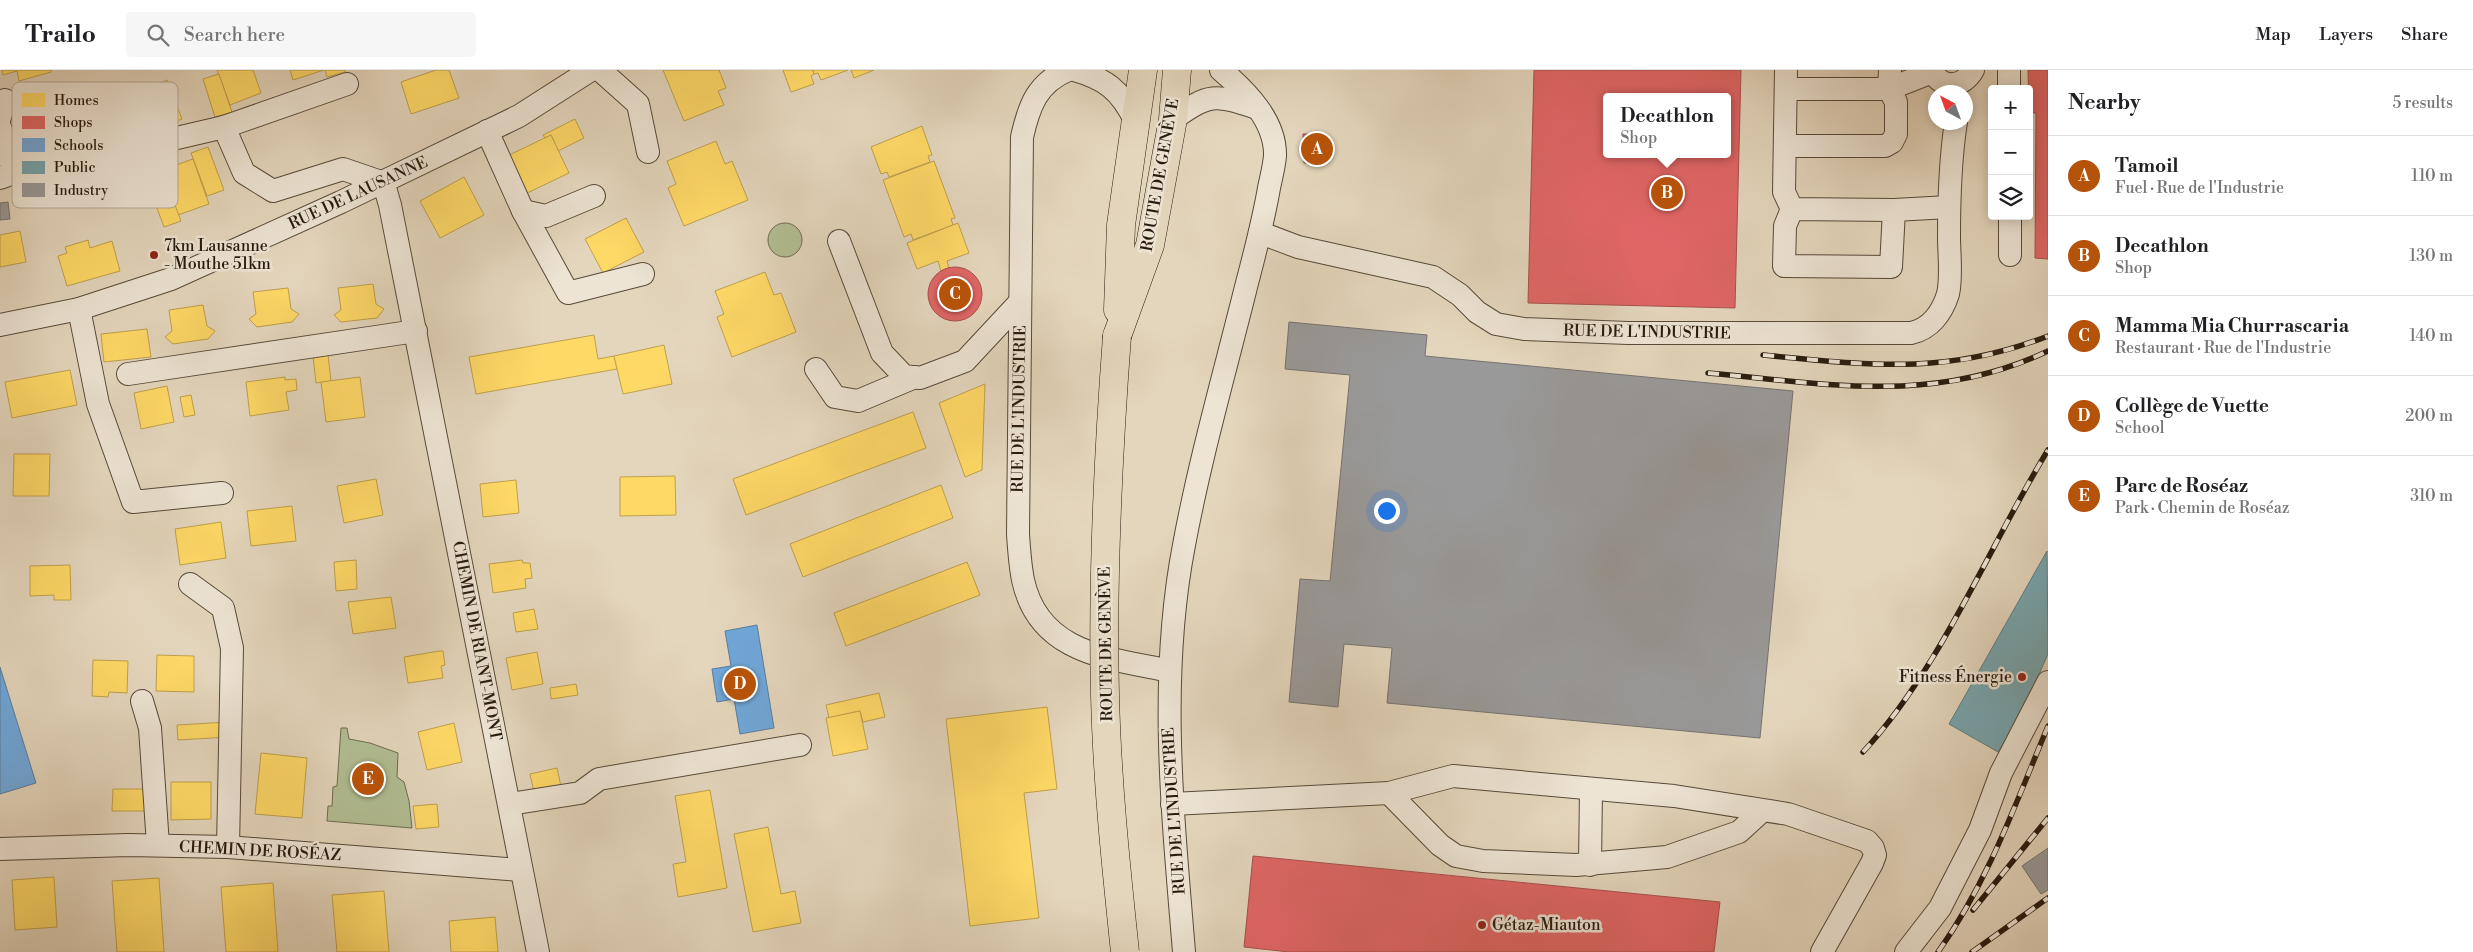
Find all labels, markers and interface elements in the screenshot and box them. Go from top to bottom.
search box [126,12,476,57]
text: Trailo [25,20,96,50]
icon: search [144,21,172,49]
text: Search here [184,23,285,47]
text: Map [2256,23,2291,46]
text: Layers [2319,23,2373,46]
text: Share [2401,23,2448,46]
legend [12,82,178,208]
north arrow [1928,85,1973,130]
map controls [1988,85,2033,220]
button: + [1988,85,2033,130]
text: Nearby [2068,90,2141,116]
text: Homes [54,92,99,110]
popup [1603,93,1731,158]
text: 5 results [2392,93,2453,113]
street label: ROUTE DE GENÈVE [1135,97,1183,253]
text: Decathlon [1620,104,1714,128]
text: Shops [54,114,92,132]
text: Shop [1620,128,1657,148]
pin: A [1301,130,1333,168]
button: − [1988,130,2033,175]
text: Schools [54,137,103,155]
street label: RUE DE LAUSANNE [285,152,431,234]
text: Tamoil [2115,154,2178,178]
text: Public [54,159,95,177]
text: A [2078,166,2090,186]
text: 110 m [2411,166,2453,186]
pin: B [1651,174,1683,212]
button: layers [1988,175,2033,220]
text: Fuel · Rue de l'Industrie [2115,178,2284,198]
text: Industry [54,182,108,200]
text: Decathlon [2115,234,2209,258]
place label: 7km Lausanne - Mouthe 51km [164,236,271,274]
text: B [2078,246,2090,266]
text: 130 m [2409,246,2453,266]
marker: 7km Lausanne - Mouthe 51km [148,249,160,261]
text: Shop [2115,258,2152,278]
pin: C [939,275,971,313]
text: Mamma Mia Churrascaria [2115,314,2349,338]
street label: RUE DE L'INDUSTRIE [1563,321,1731,343]
street label: RUE DE L'INDUSTRIE [1008,325,1030,493]
text: C [2078,326,2090,346]
text: 140 m [2409,326,2453,346]
text: Restaurant · Rue de l'Industrie [2115,338,2331,358]
text: Collège de Vuette [2115,394,2269,418]
text: D [2078,406,2090,426]
text: 200 m [2405,406,2453,426]
text: School [2115,418,2164,438]
text: Parc de Roséaz [2115,474,2248,498]
text: E [2078,486,2090,506]
text: 310 m [2410,486,2453,506]
your location [1374,498,1400,524]
text: Park · Chemin de Roséaz [2115,498,2290,518]
street label: CHEMIN DE RIANT-MONT [448,539,506,743]
street label: ROUTE DE GENÈVE [1093,566,1117,722]
pin: D [724,665,756,703]
place label: Fitness Énergie [1899,665,2012,687]
marker: Fitness Énergie [2016,671,2028,683]
street label: RUE DE L'INDUSTRIE [1158,727,1190,895]
pin: E [352,760,384,798]
street label: CHEMIN DE ROSÉAZ [178,835,342,865]
place label: Gétaz-Miauton [1492,915,1601,935]
marker: Gétaz-Miauton [1476,919,1488,931]

